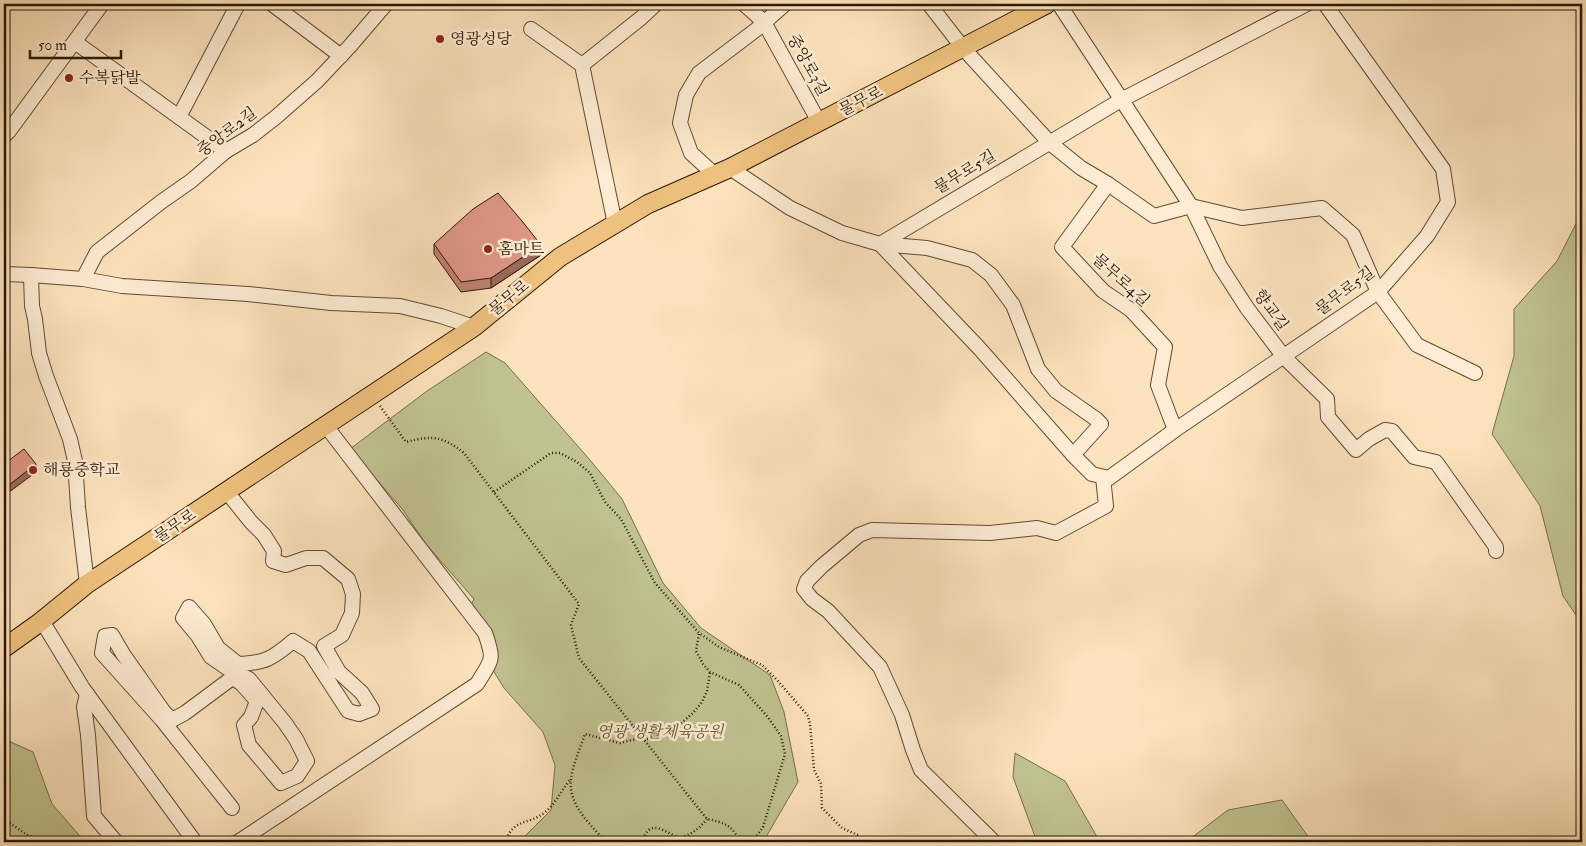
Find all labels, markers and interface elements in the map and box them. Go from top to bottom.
scale bar [30,28,121,60]
place label: 영광성당 [450,29,512,49]
street label: 중앙로3길 [783,30,833,100]
marker: 영광성당 [434,33,446,45]
text: 50 m [38,36,67,55]
place label: 수복닭발 [79,68,141,88]
marker: 수복닭발 [63,72,75,84]
street label: 물무로 [836,81,887,120]
street label: 중앙로2길 [193,103,261,161]
street label: 물무로5길 [930,146,1000,198]
place label: 홈마트 [498,239,545,259]
marker: 홈마트 [482,243,494,255]
street label: 물무로4길 [1088,249,1154,311]
street label: 물무로5길 [1311,262,1379,320]
street label: 물무로 [485,275,534,320]
street label: 향교길 [1249,285,1293,335]
place label: 해룡중학교 [43,460,120,480]
marker: 해룡중학교 [27,464,39,476]
street label: 물무로 [150,504,200,547]
park label: 영광 생활체육공원 [596,722,725,742]

